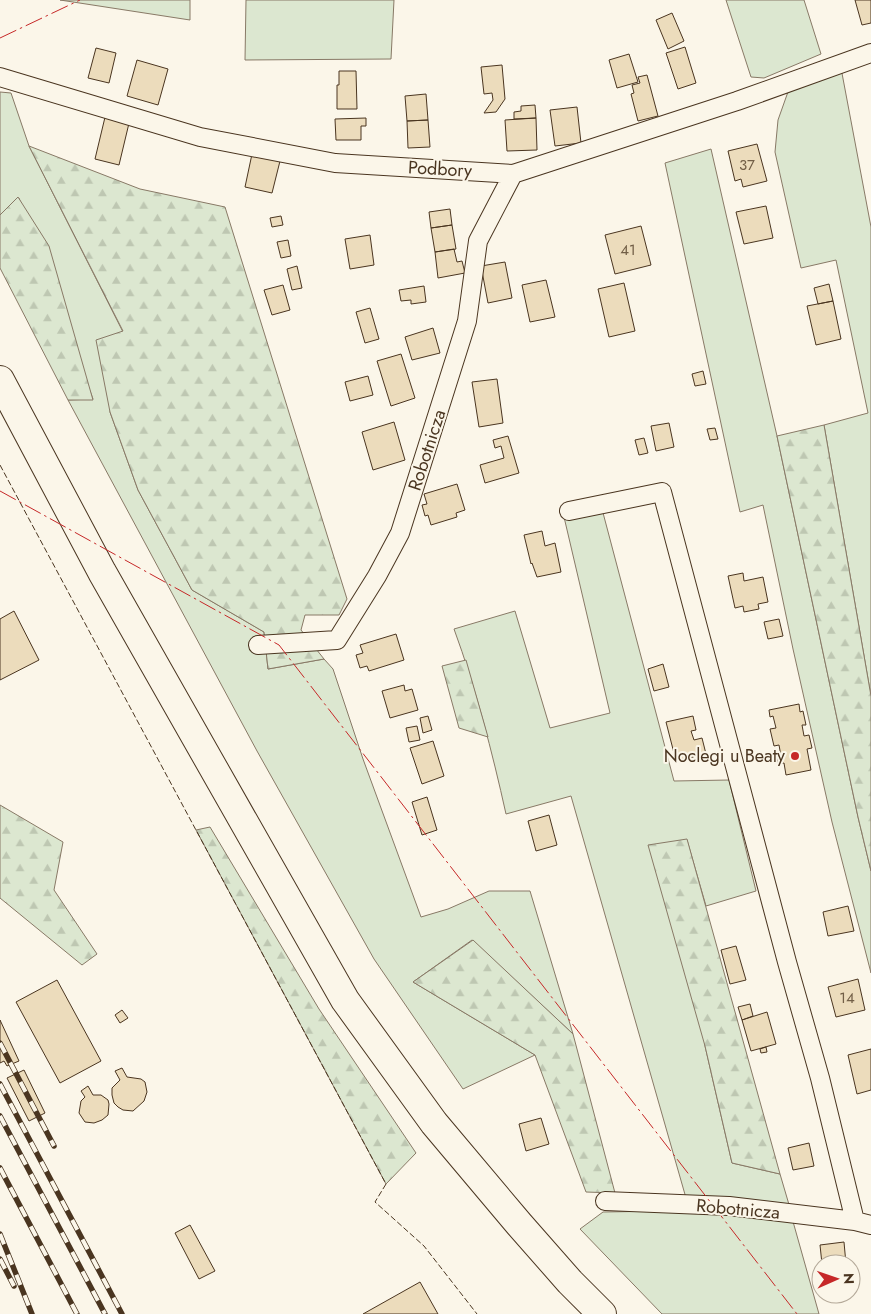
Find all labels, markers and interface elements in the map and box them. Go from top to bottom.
street label: Podbory [407,154,473,184]
house number: 37 [739,154,755,176]
house number: 41 [620,239,636,261]
street label: Robotnicza [402,406,452,494]
place label: Noclegi u Beaty [664,743,785,769]
marker: Noclegi u Beaty [789,750,801,762]
house number: 14 [839,987,855,1009]
street label: Robotnicza [695,1192,781,1226]
north arrow [811,1254,861,1304]
text: N [839,1273,859,1284]

